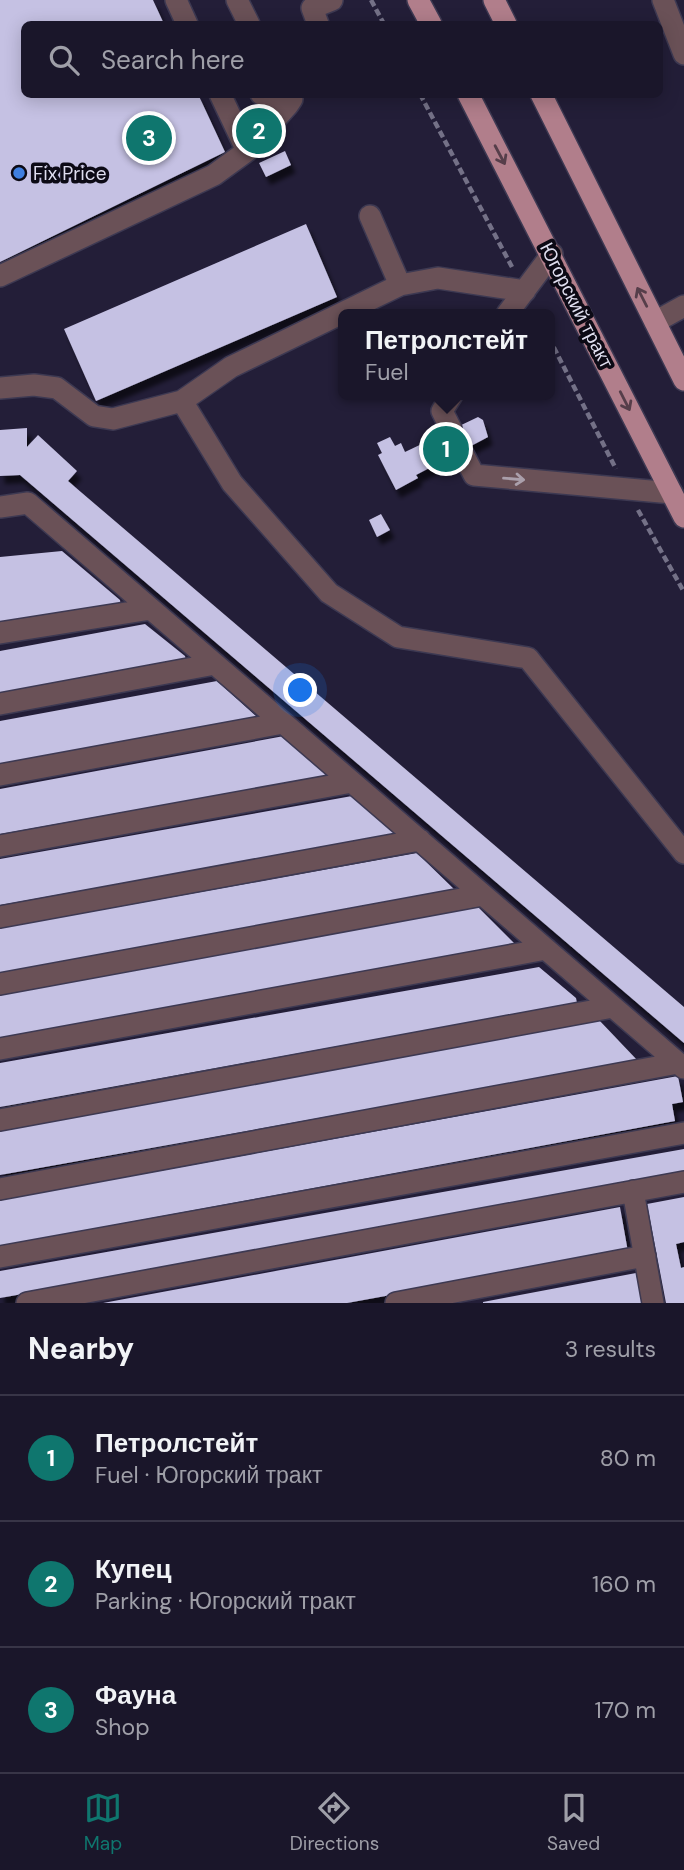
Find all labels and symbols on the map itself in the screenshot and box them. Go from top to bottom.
pin: 2 [236,105,282,157]
pin: 3 [126,112,172,164]
one-way arrow [493,144,507,165]
place label: Fix Price [33,161,106,186]
marker: Fix Price [11,165,27,181]
street label: Югорский тракт [534,238,619,373]
one-way arrow [635,287,648,308]
one-way arrow [619,390,633,411]
pin: 1 [423,423,469,475]
one-way arrow [502,473,525,486]
your location [283,673,317,707]

